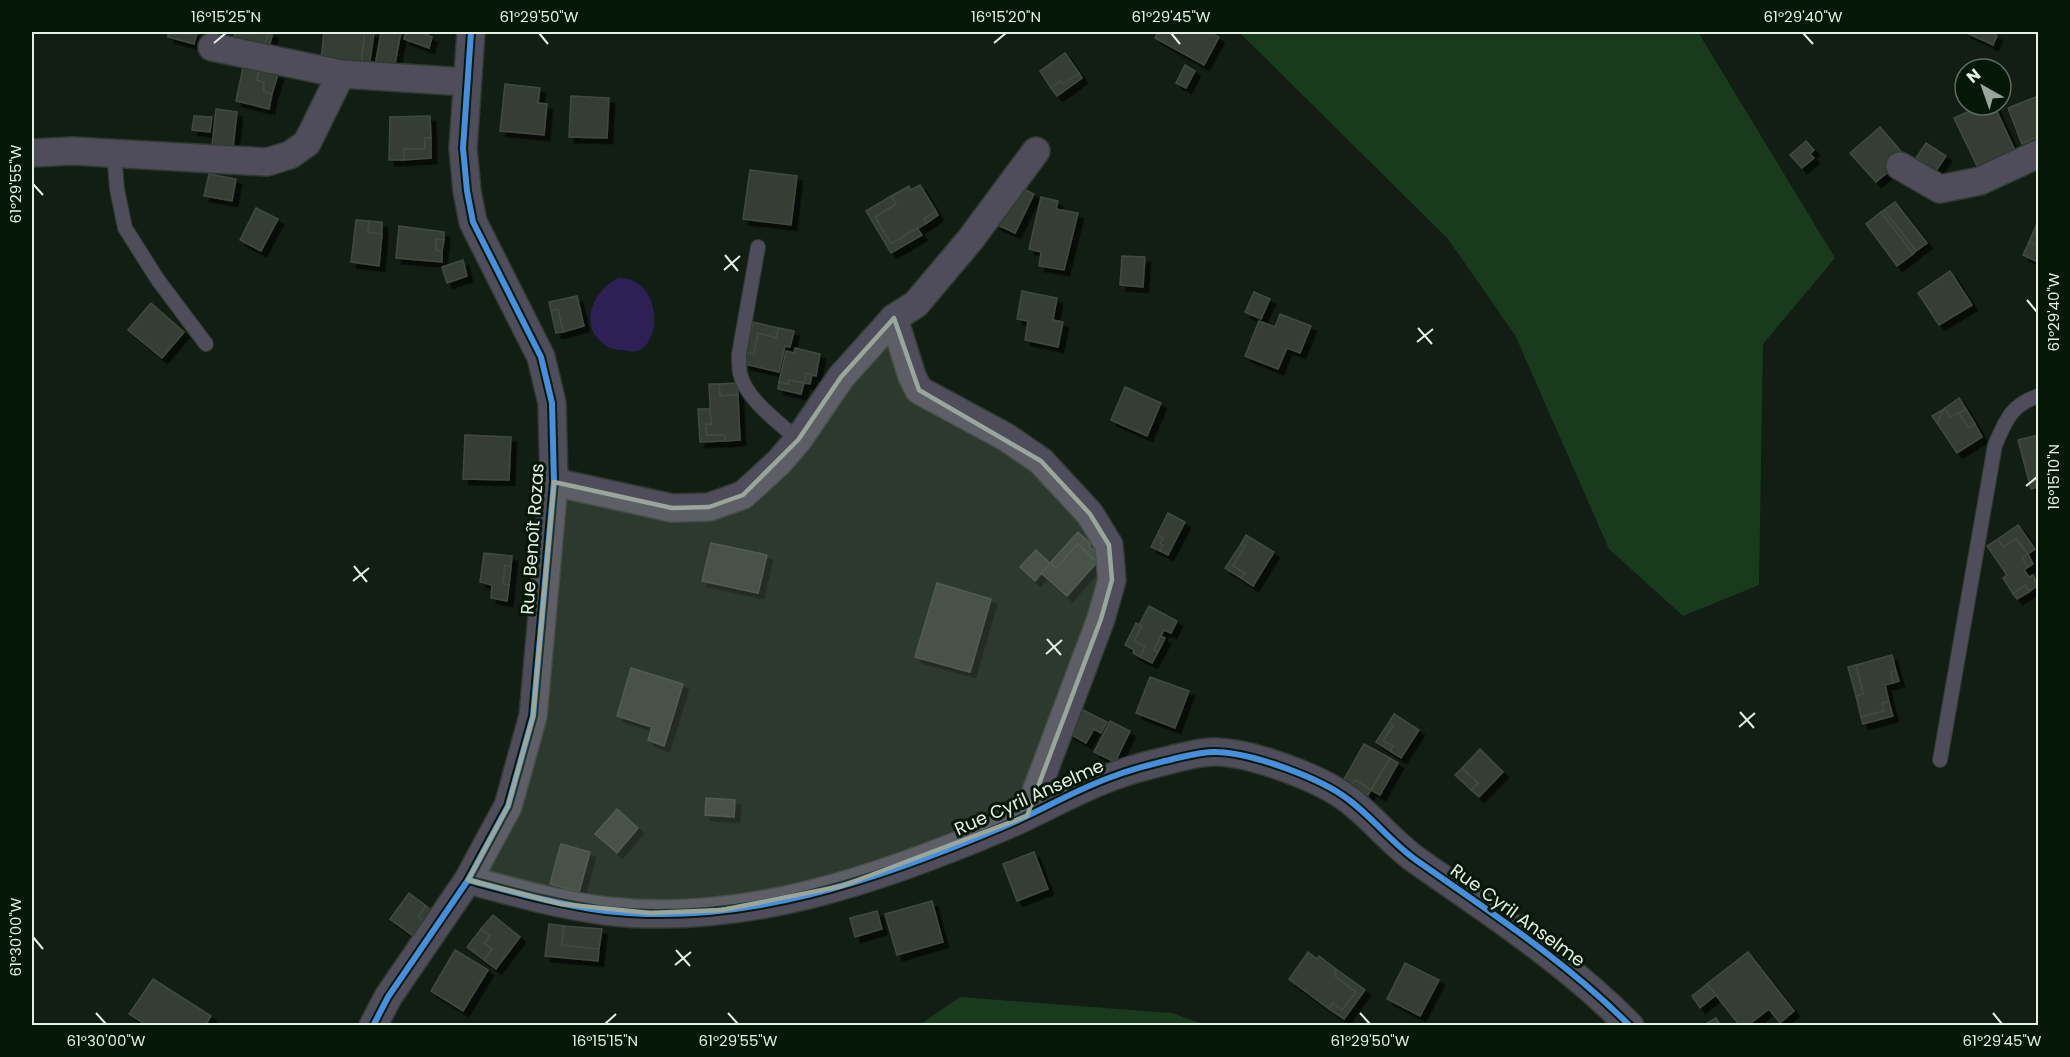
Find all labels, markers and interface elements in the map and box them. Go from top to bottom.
text: 16°15'25"N [191,6,261,27]
text: 61°29'50"W [500,6,579,27]
text: 16°15'20"N [971,6,1041,27]
text: 61°29'45"W [1132,6,1211,27]
text: 61°29'40"W [1764,6,1843,27]
north arrow [1953,57,2013,117]
text: N [1962,63,1986,89]
text: 61°29'55"W [5,144,26,223]
text: 61°29'40"W [2043,272,2064,351]
text: 16°15'10"N [2043,444,2064,510]
street label: Rue Benoît Rozas [514,462,550,616]
street label: Rue Cyril Anselme [950,753,1108,841]
street label: Rue Cyril Anselme [1445,858,1591,972]
text: 61°30'00"W [5,897,26,976]
text: 61°30'00"W [67,1030,146,1051]
text: 16°15'15"N [572,1030,638,1051]
text: 61°29'55"W [699,1030,778,1051]
text: 61°29'50"W [1331,1030,1410,1051]
text: 61°29'45"W [1963,1030,2042,1051]

